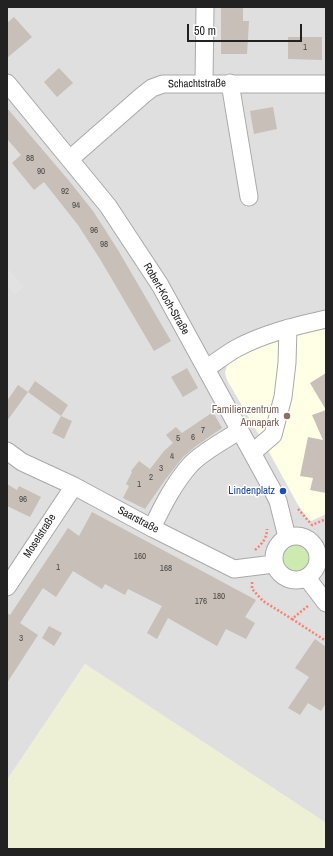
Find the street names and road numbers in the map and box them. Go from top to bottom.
street label: Schachtstraße [168,77,226,91]
street label: Robert-Koch-Straße [140,261,192,337]
street label: Saarstraße [115,504,161,536]
street label: Moselstraße [21,512,59,560]

